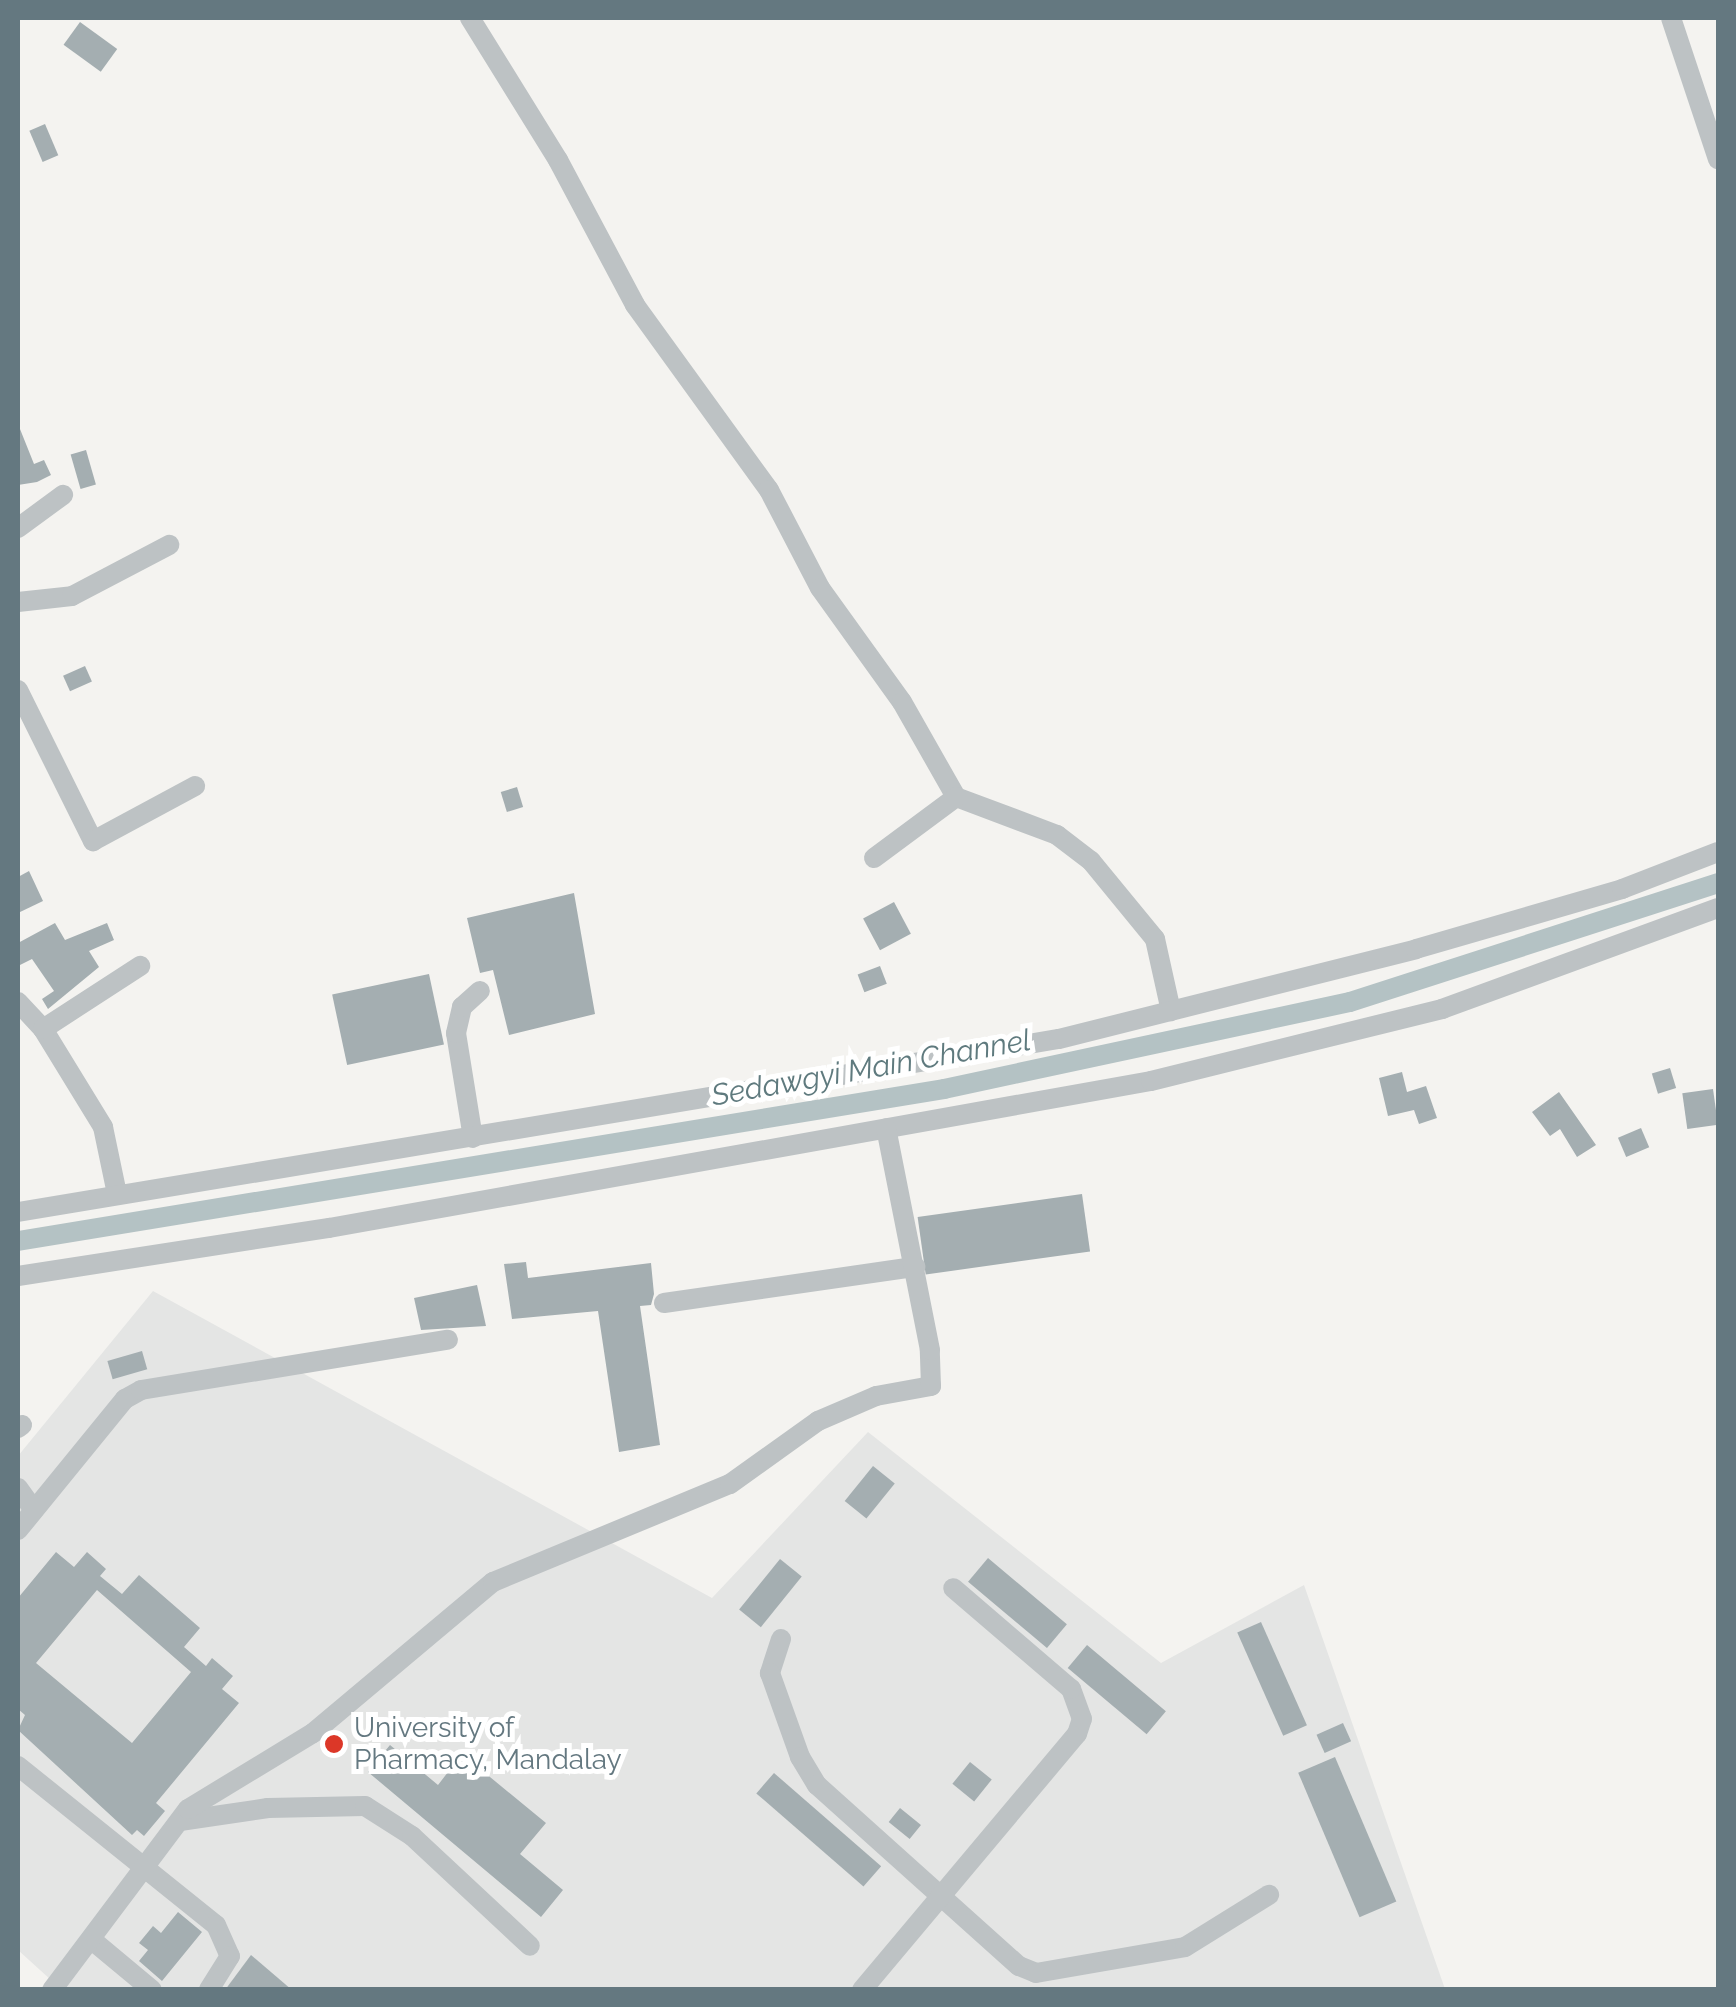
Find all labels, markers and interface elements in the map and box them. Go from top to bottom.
water label: Sedawgyi Main Channel [709,1022,1033,1114]
place label: University of Pharmacy, Mandalay [354,1711,622,1777]
marker: University of Pharmacy, Mandalay [323,1733,345,1755]

